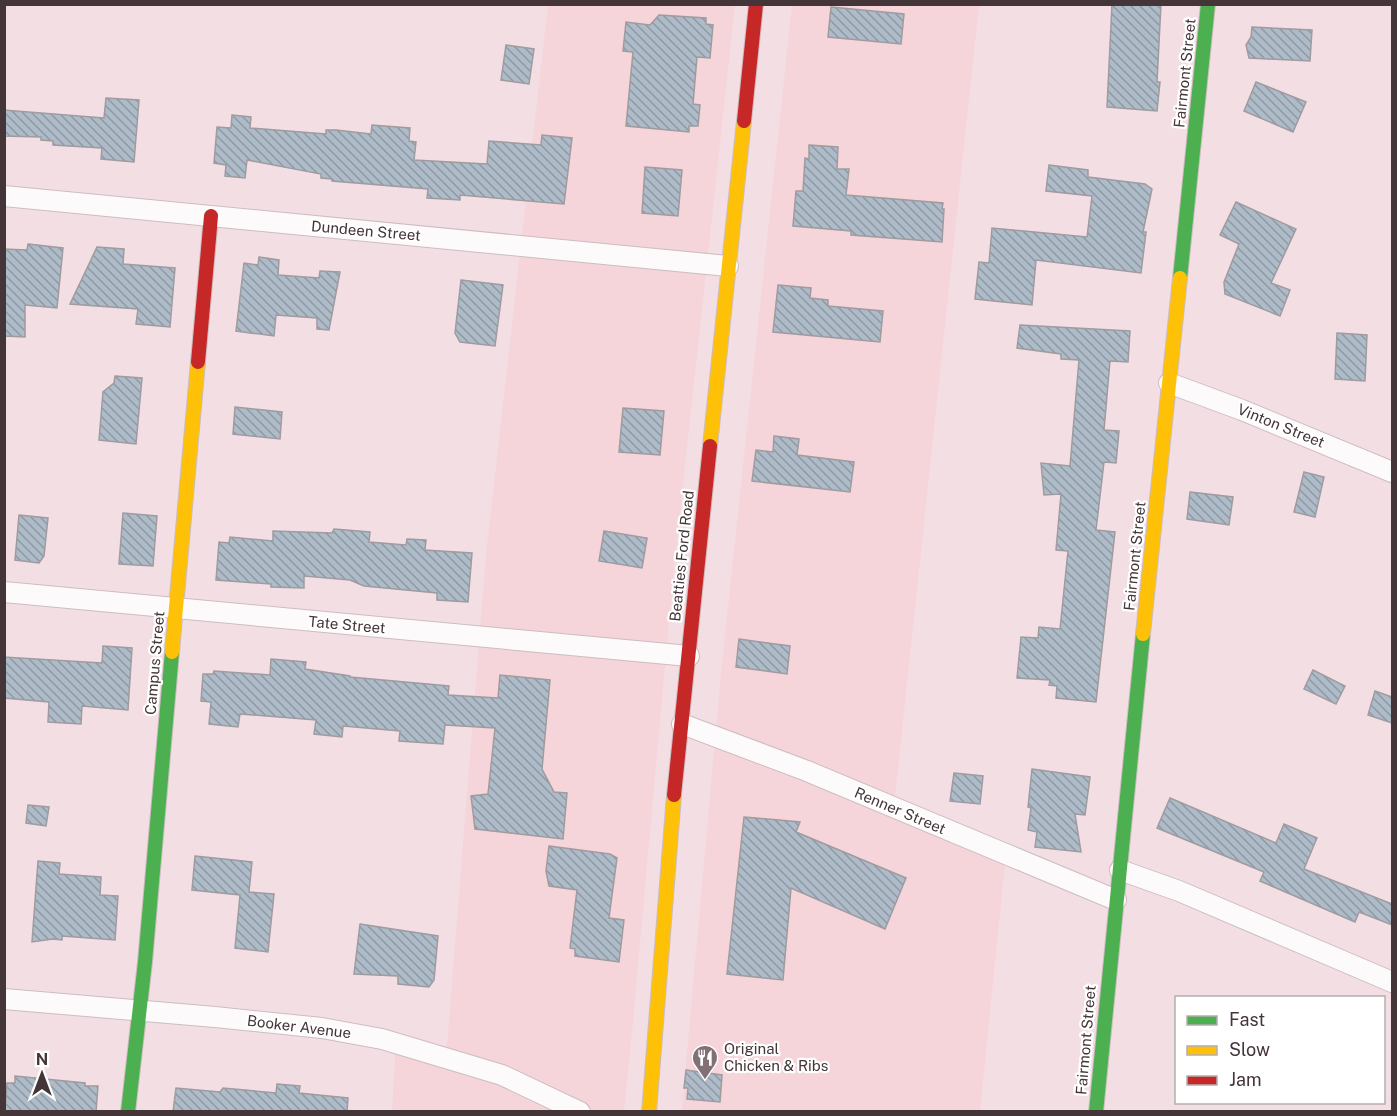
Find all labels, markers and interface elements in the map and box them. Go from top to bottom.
street label: Fairmont Street [1170,17,1199,128]
street label: Dundeen Street [311,217,422,244]
street label: Vinton Street [1235,400,1327,451]
street label: Beatties Ford Road [666,490,697,622]
street label: Fairmont Street [1120,500,1149,611]
street label: Campus Street [141,610,168,716]
street label: Tate Street [308,613,387,636]
street label: Renner Street [852,784,949,837]
street label: Fairmont Street [1072,984,1099,1095]
legend [1175,996,1385,1104]
text: Fast [1229,1009,1265,1030]
street label: Booker Avenue [246,1012,352,1041]
text: Slow [1229,1039,1270,1060]
place label: Original Chicken & Ribs [724,1040,828,1074]
restaurant icon: Original Chicken & Ribs [690,1043,720,1081]
north arrow [12,1044,72,1104]
text: N [36,1050,48,1069]
text: Jam [1229,1069,1262,1090]

